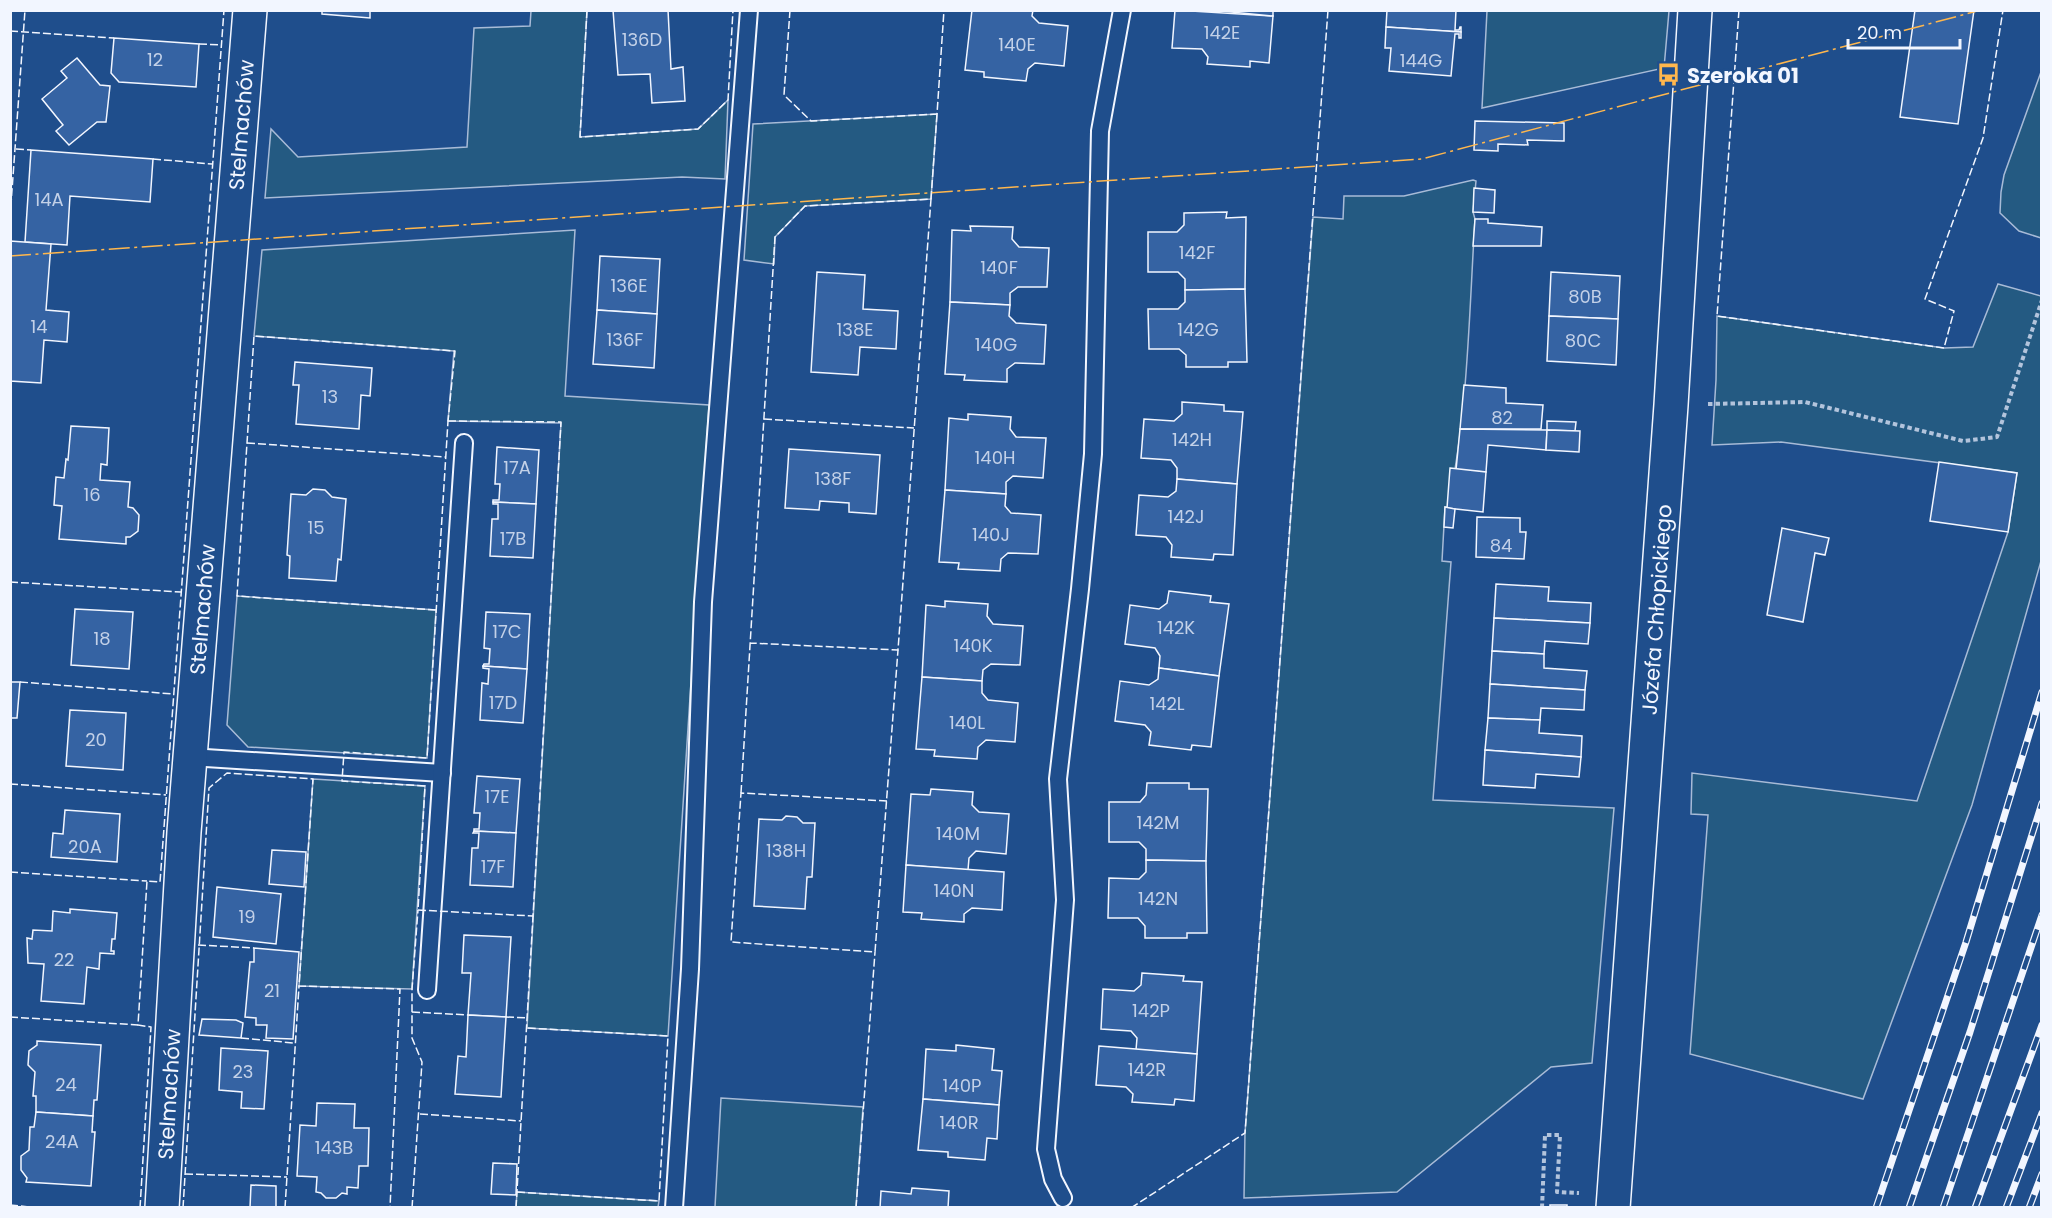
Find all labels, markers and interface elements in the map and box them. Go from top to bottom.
scale bar [1848,12,1960,50]
house number: 142E [1204,20,1240,45]
text: 20 m [1857,20,1902,45]
house number: 136D [622,27,662,52]
house number: 140E [998,32,1036,57]
house number: 12 [147,47,163,72]
house number: 144G [1400,48,1442,73]
street label: Stelmachów [221,59,260,191]
place label: Szeroka 01 [1687,61,1799,90]
bus stop icon: Szeroka 01 [1656,62,1682,88]
house number: 14A [34,187,64,212]
house number: 142F [1179,240,1215,265]
house number: 140F [980,255,1018,280]
house number: 136E [610,273,648,298]
house number: 80B [1568,284,1602,309]
house number: 14 [30,314,48,339]
house number: 138E [837,317,873,342]
house number: 142G [1177,317,1219,342]
house number: 136F [607,327,643,352]
house number: 80C [1565,328,1601,353]
house number: 140G [975,332,1017,357]
house number: 13 [322,384,338,409]
house number: 82 [1491,405,1513,430]
house number: 142H [1172,427,1212,452]
house number: 140H [975,445,1015,470]
house number: 17A [503,455,531,480]
house number: 138F [815,466,851,491]
house number: 16 [83,482,101,507]
street label: Józefa Chłopickiego [1634,503,1678,716]
house number: 142J [1168,504,1204,529]
house number: 15 [307,515,325,540]
house number: 140J [972,522,1010,547]
house number: 17B [500,526,526,551]
house number: 84 [1490,533,1512,558]
street label: Stelmachów [182,543,222,676]
house number: 142K [1157,615,1195,640]
house number: 17C [492,619,522,644]
house number: 18 [93,626,111,651]
house number: 140K [953,633,993,658]
house number: 17D [489,690,517,715]
house number: 142L [1149,691,1185,716]
house number: 140L [949,710,985,735]
house number: 20 [85,727,107,752]
house number: 17E [485,784,509,809]
house number: 142M [1137,810,1179,835]
house number: 140M [936,821,980,846]
house number: 20A [68,834,102,859]
house number: 138H [766,838,806,863]
house number: 17F [481,854,505,879]
house number: 140N [933,878,975,903]
house number: 142N [1138,886,1178,911]
house number: 19 [238,904,256,929]
house number: 22 [54,947,74,972]
house number: 21 [264,978,280,1003]
house number: 142P [1132,998,1170,1023]
street label: Stelmachów [150,1028,187,1160]
house number: 142R [1128,1057,1166,1082]
house number: 23 [233,1059,253,1084]
house number: 24 [55,1072,77,1097]
house number: 140P [943,1073,981,1098]
house number: 140R [939,1110,979,1135]
house number: 24A [45,1129,79,1154]
house number: 143B [315,1135,353,1160]

